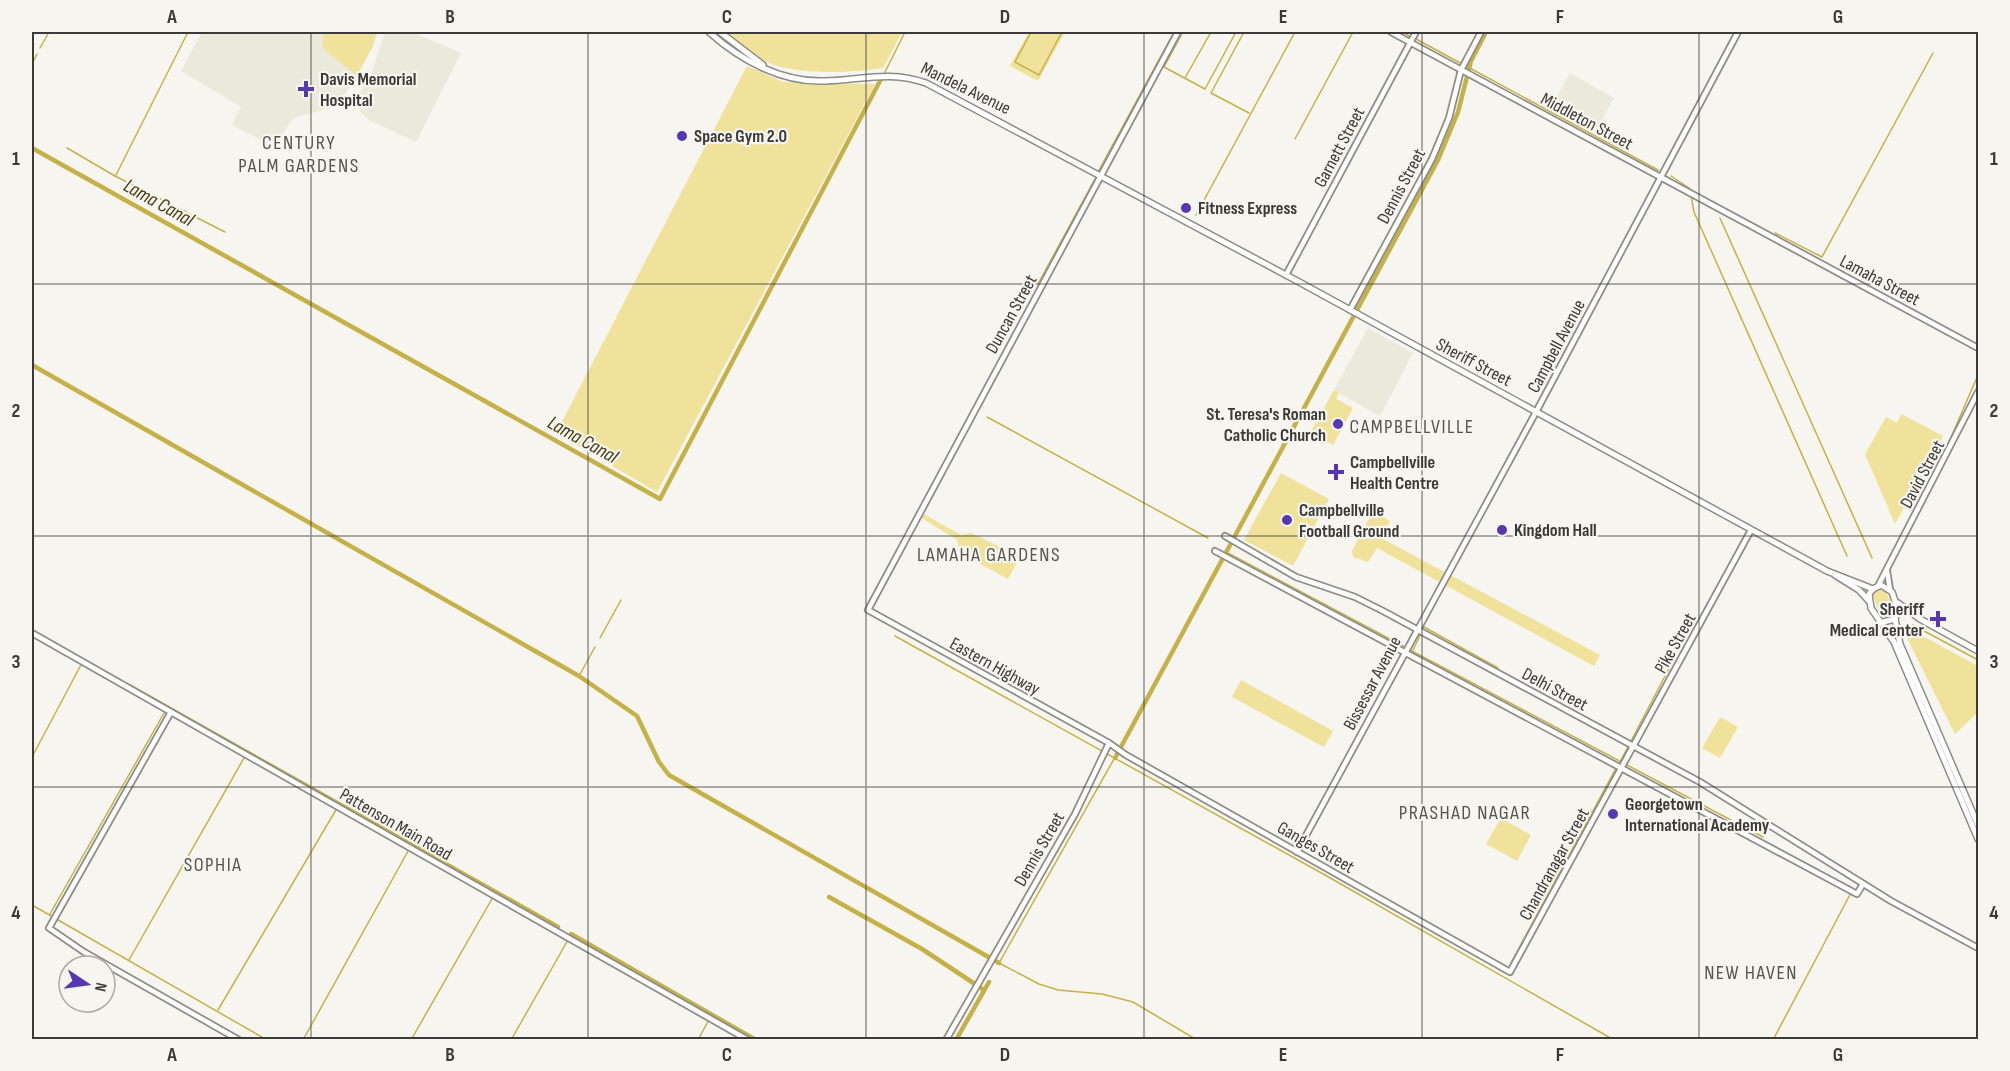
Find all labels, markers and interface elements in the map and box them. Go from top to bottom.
text: A [166,5,177,29]
text: B [445,5,455,29]
text: C [722,5,732,29]
text: D [1000,5,1010,29]
text: E [1279,5,1287,29]
text: F [1556,5,1564,29]
text: G [1833,5,1843,29]
street label: Mandela Avenue [917,58,1014,119]
place label: Davis Memorial Hospital [320,69,416,111]
marker: Davis Memorial Hospital [297,80,315,98]
street label: Middleton Street [1537,88,1637,155]
street label: Garnett Street [1310,103,1370,191]
place label: Space Gym 2.0 [694,126,787,147]
marker: Space Gym 2.0 [675,129,689,143]
district label: CENTURY PALM GARDENS [238,131,360,178]
street label: Dennis Street [1373,145,1430,227]
text: 1 [12,147,20,171]
text: 1 [1990,147,1998,171]
water label: Lama Canal [119,174,199,233]
place label: Fitness Express [1198,198,1297,219]
marker: Fitness Express [1179,201,1193,215]
street label: Lamaha Street [1836,251,1924,311]
street label: Duncan Street [981,271,1042,357]
street label: Campbell Avenue [1523,296,1590,396]
street label: Sheriff Street [1432,334,1515,391]
text: 2 [12,399,20,423]
text: 2 [1990,399,1998,423]
place label: St. Teresa's Roman Catholic Church [1206,404,1326,446]
water label: Lama Canal [543,411,623,470]
district label: CAMPBELLVILLE [1349,415,1475,439]
marker: St. Teresa's Roman Catholic Church [1331,417,1345,431]
street label: David Street [1896,436,1949,512]
place label: Campbellville Health Centre [1350,452,1439,494]
marker: Campbellville Health Centre [1327,463,1345,481]
place label: Campbellville Football Ground [1299,500,1400,542]
marker: Campbellville Football Ground [1280,513,1294,527]
place label: Kingdom Hall [1514,520,1597,541]
marker: Kingdom Hall [1495,523,1509,537]
district label: LAMAHA GARDENS [917,543,1061,567]
place label: Sheriff Medical center [1830,599,1925,641]
street label: Pike Street [1650,609,1701,677]
marker: Sheriff Medical center [1929,610,1947,628]
street label: Eastern Highway [946,633,1044,700]
street label: Bissessar Avenue [1339,633,1406,734]
text: 3 [12,650,21,674]
text: 3 [1990,650,1999,674]
street label: Delhi Street [1518,663,1592,716]
street label: Pattenson Main Road [336,784,456,865]
place label: Georgetown International Academy [1625,794,1770,836]
district label: PRASHAD NAGAR [1399,801,1531,825]
street label: Chandranagar Street [1515,804,1594,924]
marker: Georgetown International Academy [1606,807,1620,821]
street label: Dennis Street [1010,808,1069,890]
street label: Ganges Street [1274,817,1358,878]
district label: SOPHIA [184,853,242,877]
text: 4 [11,901,21,925]
text: 4 [1989,901,1999,925]
north arrow [57,954,117,1014]
district label: NEW HAVEN [1704,961,1798,985]
text: N [90,981,110,993]
text: A [166,1043,177,1067]
text: B [445,1043,455,1067]
text: C [722,1043,732,1067]
text: D [1000,1043,1010,1067]
text: E [1279,1043,1287,1067]
text: F [1556,1043,1564,1067]
text: G [1833,1043,1843,1067]

